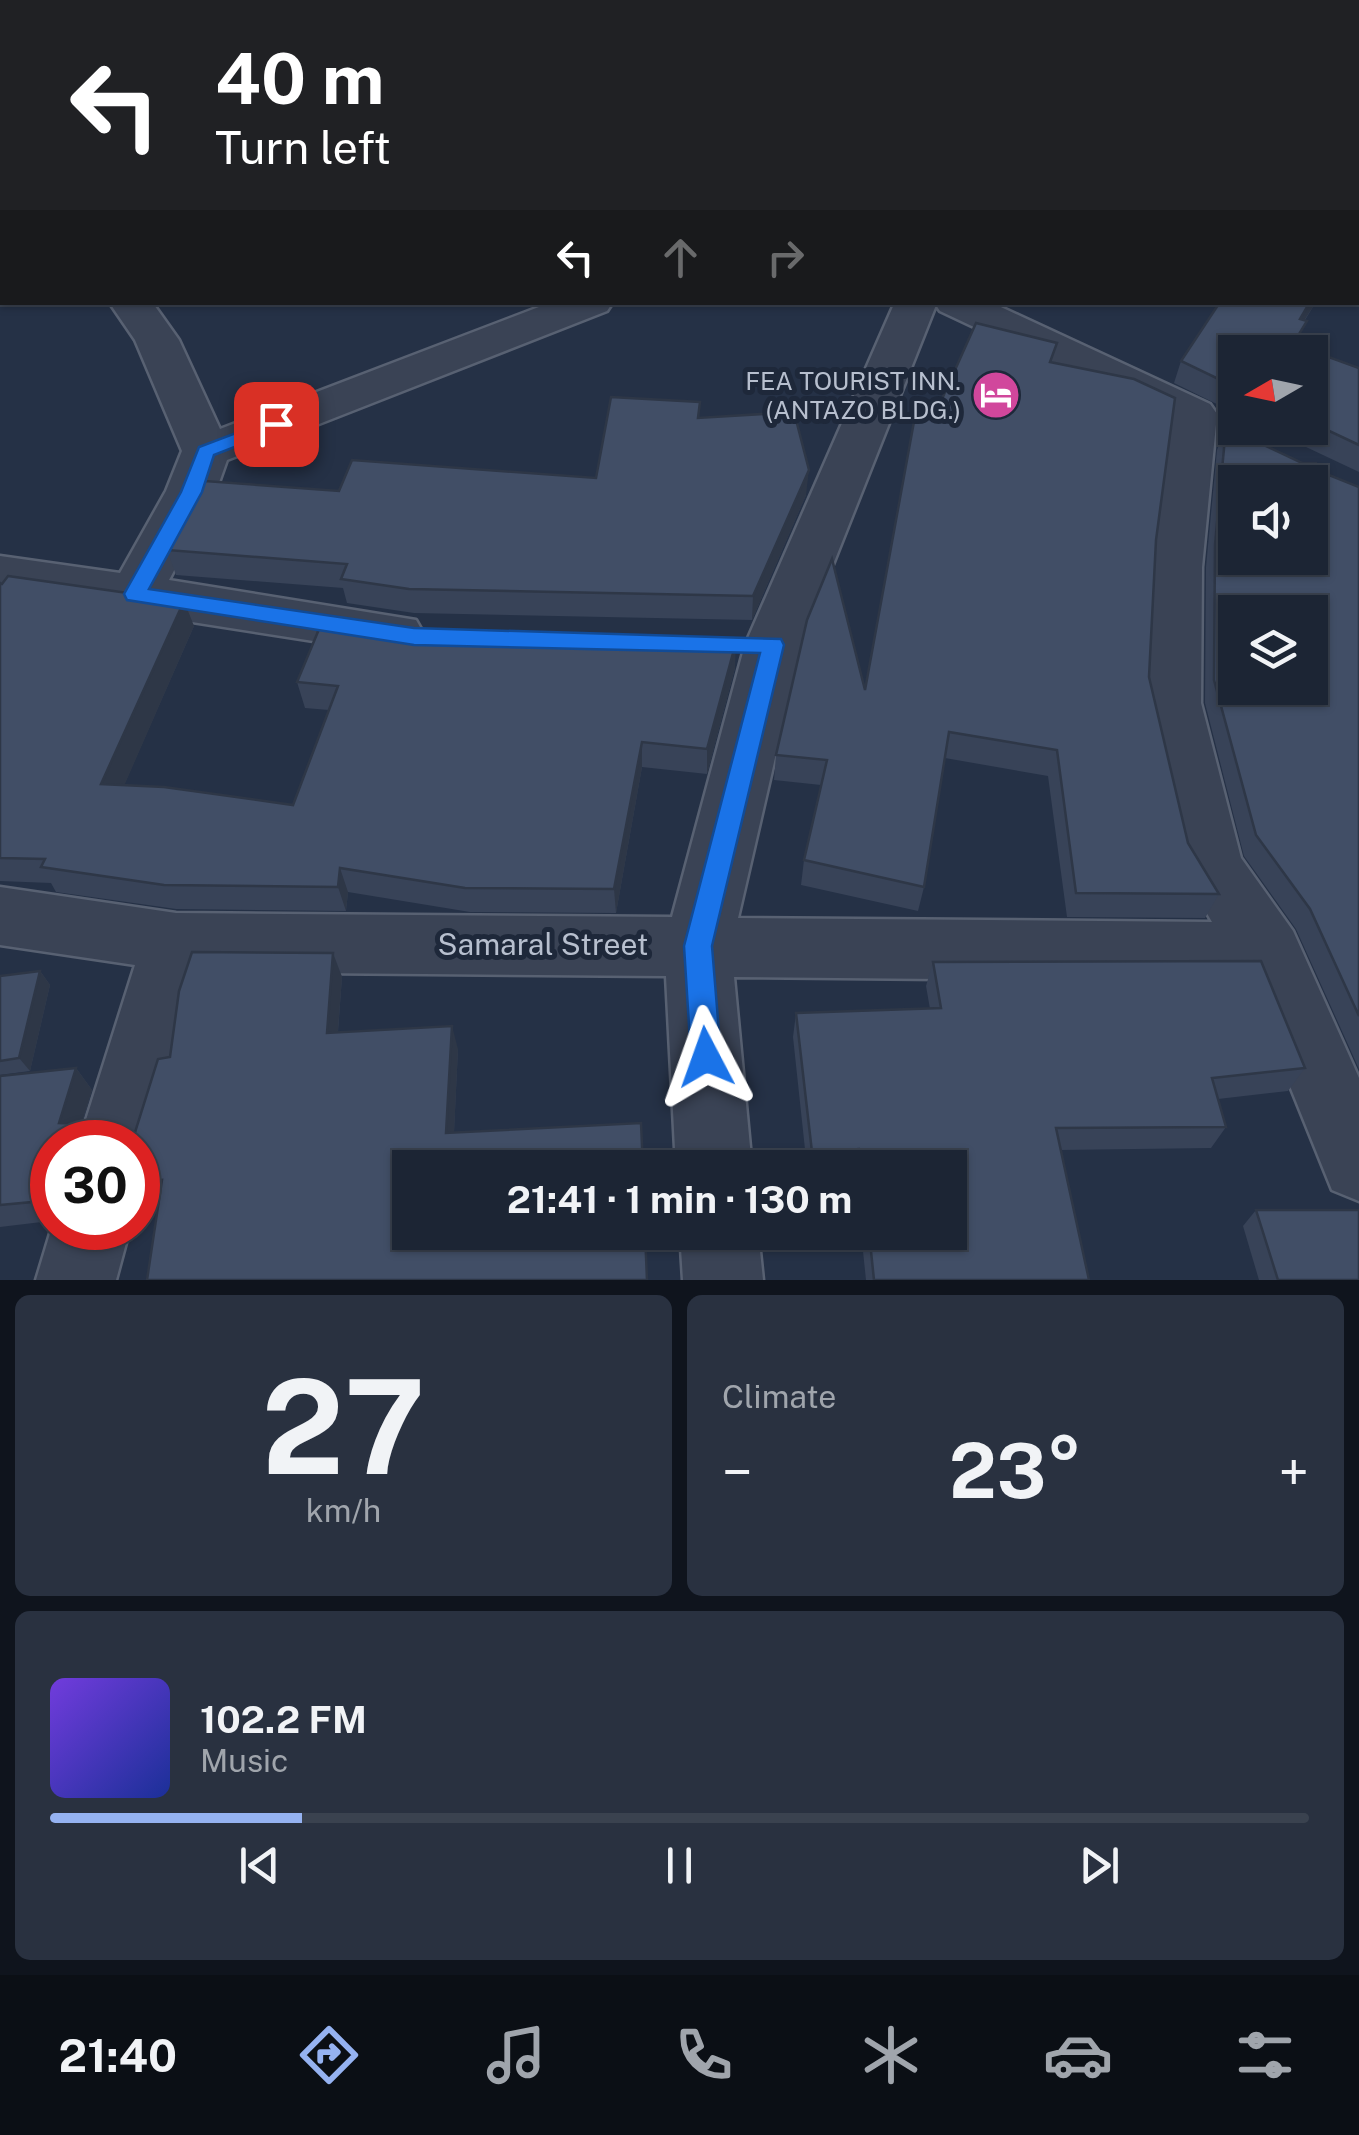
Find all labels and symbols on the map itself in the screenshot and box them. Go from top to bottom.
north arrow [1218,335,1328,445]
place label: FEA TOURIST INN. (ANTAZO BLDG.) [745,366,961,425]
hotel icon: FEA TOURIST INN. (ANTAZO BLDG.) [970,369,1022,421]
pin [234,382,319,467]
street label: Samaral Street [438,926,648,962]
position arrow [654,1005,758,1109]
speed limit sign: 30 [30,1120,160,1250]

